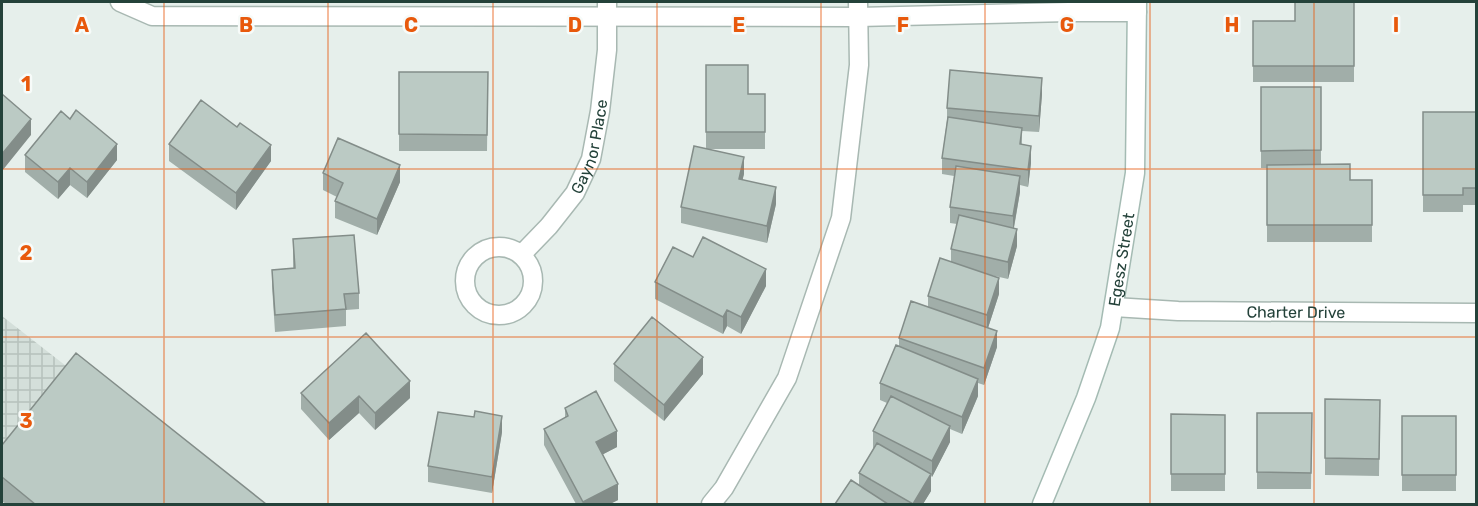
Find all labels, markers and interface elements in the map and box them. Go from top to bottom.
text: A [75,13,90,37]
text: B [239,13,253,37]
text: C [404,13,418,37]
text: D [568,13,582,37]
text: E [733,13,745,37]
text: F [897,13,909,37]
text: G [1060,13,1074,37]
text: H [1225,13,1239,37]
text: I [1393,13,1399,37]
text: 1 [21,72,31,96]
street label: Gaynor Place [566,98,611,197]
street label: Egesz Street [1104,211,1138,308]
text: 2 [20,241,33,265]
street label: Charter Drive [1246,302,1345,322]
text: 3 [19,409,33,433]

